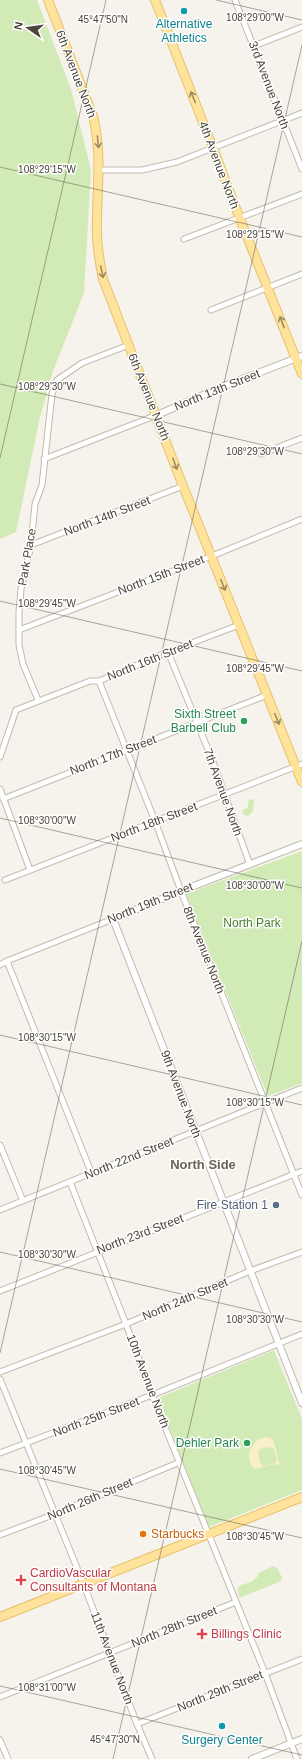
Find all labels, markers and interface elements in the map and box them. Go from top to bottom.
marker: Alternative Athletics [179,6,189,16]
north arrow [8,8,48,48]
text: 108°29'00"W [226,12,284,23]
text: 45°47'50"N [78,14,128,25]
place label: Alternative Athletics [156,17,213,45]
text: N [12,20,25,31]
street label: 6th Avenue North [53,28,99,120]
street label: 3rd Avenue North [246,39,292,131]
one-way arrow [189,92,197,104]
street label: 4th Avenue North [196,119,242,211]
one-way arrow [94,135,101,148]
text: 108°29'15"W [18,164,76,175]
text: 108°29'15"W [226,229,284,240]
one-way arrow [98,265,106,278]
one-way arrow [278,317,285,329]
street label: 6th Avenue North [125,351,173,443]
street label: North 13th Street [172,366,263,414]
text: 108°29'30"W [18,381,76,392]
text: 108°29'30"W [226,446,284,457]
one-way arrow [172,458,180,470]
street label: North 14th Street [62,493,153,539]
street label: Park Place [15,527,39,587]
street label: North 15th Street [116,552,207,598]
one-way arrow [220,579,228,591]
text: 108°29'45"W [18,598,76,609]
street label: North 16th Street [105,636,196,684]
text: 108°29'45"W [226,663,284,674]
place label: Sixth Street Barbell Club [171,707,237,735]
one-way arrow [273,712,281,724]
marker: Sixth Street Barbell Club [239,716,249,726]
street label: North 17th Street [68,732,159,778]
street label: 7th Avenue North [201,746,245,838]
street label: North 18th Street [109,799,200,845]
text: 108°30'00"W [18,815,76,826]
street label: North 19th Street [105,879,196,927]
text: 108°30'00"W [226,880,284,891]
street label: 8th Avenue North [180,904,228,996]
park label: North Park [223,916,282,930]
text: 108°30'15"W [18,1032,76,1043]
street label: 9th Avenue North [158,1048,204,1140]
text: 108°30'15"W [226,1097,284,1108]
street label: North 22nd Street [82,1134,176,1182]
district label: North Side [170,1157,236,1172]
place label: Fire Station 1 [197,1198,268,1212]
marker: Fire Station 1 [271,1200,281,1210]
street label: North 23rd Street [95,1211,186,1257]
text: 108°30'30"W [18,1249,76,1260]
street label: North 24th Street [140,1274,230,1323]
text: 108°30'30"W [226,1314,284,1325]
street label: 10th Avenue North [124,1332,172,1430]
street label: North 25th Street [51,1394,142,1440]
place label: Dehler Park [176,1436,240,1450]
marker: Dehler Park [242,1438,252,1448]
text: 108°30'45"W [18,1465,76,1476]
street label: North 26th Street [45,1474,135,1523]
place label: Starbucks [151,1527,204,1541]
marker: Starbucks [138,1529,148,1539]
text: 108°30'45"W [226,1531,284,1542]
place label: CardioVascular Consultants of Montana [30,1566,157,1594]
marker: CardioVascular Consultants of Montana [15,1574,27,1586]
street label: North 28th Street [129,1603,220,1651]
street label: 11th Avenue North [88,1610,136,1706]
place label: Billings Clinic [211,1627,282,1641]
marker: Billings Clinic [196,1628,208,1640]
street label: North 29th Street [175,1667,266,1715]
text: 108°31'00"W [18,1682,76,1693]
marker: Surgery Center [217,1721,227,1731]
place label: Surgery Center [181,1733,263,1747]
text: 45°47'30"N [90,1734,140,1745]

